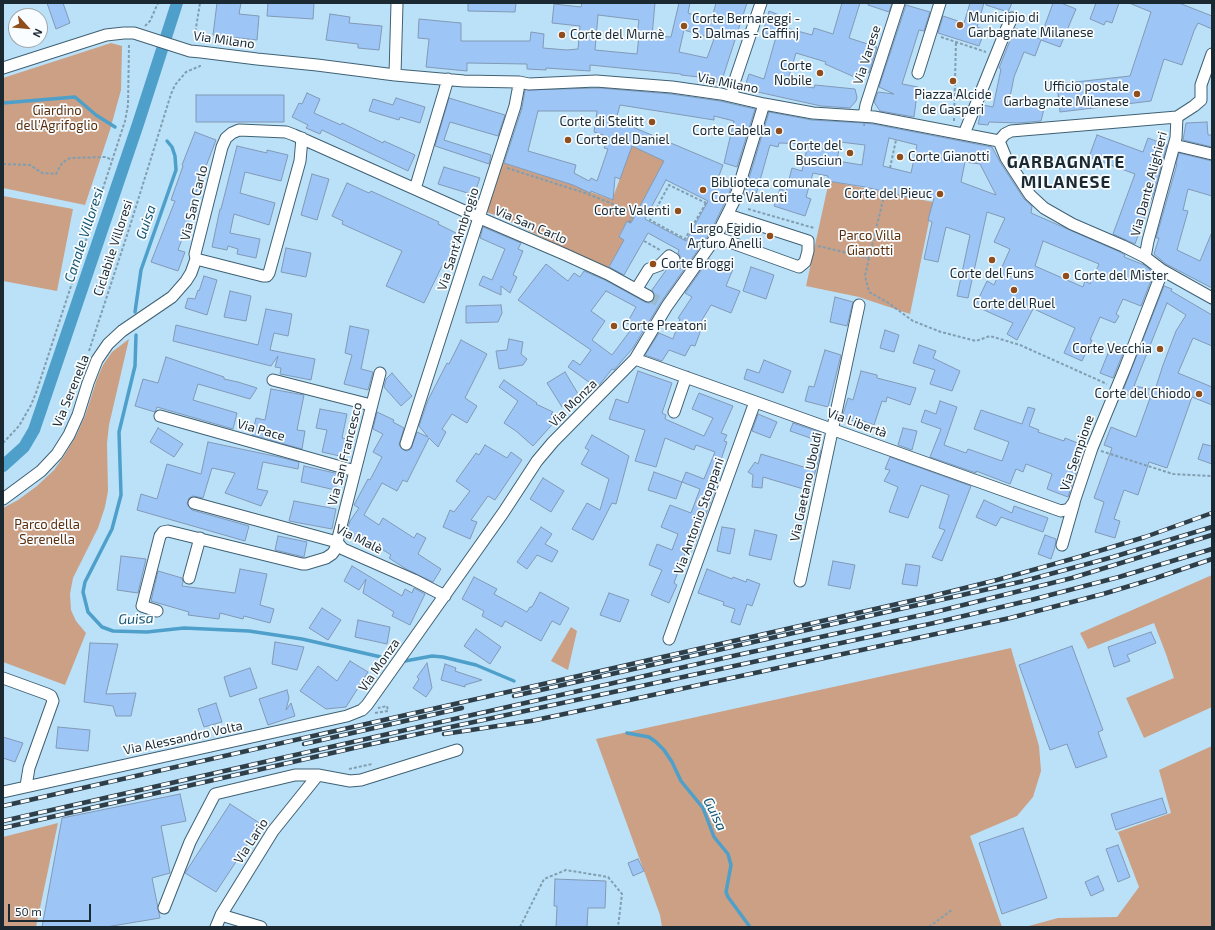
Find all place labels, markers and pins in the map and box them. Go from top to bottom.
place label: Municipio di Garbagnate Milanese [968,10,1094,41]
place label: Corte Bernareggi - S. Dalmas - Caffinj [692,11,800,42]
marker: Municipio di Garbagnate Milanese [955,20,965,30]
marker: Corte Bernareggi - S. Dalmas - Caffinj [679,21,689,31]
place label: Corte del Murnè [570,27,665,43]
marker: Corte del Murnè [557,30,567,40]
place label: Corte Nobile [774,58,812,89]
marker: Corte Nobile [815,68,825,78]
marker: Piazza Alcide de Gasperi [948,76,958,86]
place label: Ufficio postale Garbagnate Milanese [1003,79,1129,110]
place label: Piazza Alcide de Gasperi [914,87,992,118]
marker: Ufficio postale Garbagnate Milanese [1132,89,1142,99]
place label: Corte di Stelitt [559,114,644,130]
marker: Corte di Stelitt [647,117,657,127]
place label: Corte Cabella [692,123,771,139]
marker: Corte Cabella [774,126,784,136]
place label: Corte del Daniel [576,132,669,148]
marker: Corte del Daniel [563,135,573,145]
place label: Corte del Busciun [789,138,842,169]
marker: Corte del Busciun [845,148,855,158]
place label: Corte Gianotti [908,149,989,165]
marker: Corte Gianotti [895,152,905,162]
place label: Biblioteca comunale Corte Valenti [711,175,830,206]
marker: Biblioteca comunale Corte Valenti [698,185,708,195]
place label: Corte del Pieuc [844,186,932,202]
marker: Corte del Pieuc [935,189,945,199]
place label: Corte Valenti [594,203,670,219]
marker: Corte Valenti [673,206,683,216]
place label: Largo Egidio Arturo Anelli [687,221,762,252]
marker: Largo Egidio Arturo Anelli [765,231,775,241]
marker: Corte del Funs [987,255,997,265]
place label: Corte Broggi [661,256,734,272]
marker: Corte Broggi [648,259,658,269]
place label: Corte del Funs [950,266,1034,282]
place label: Corte del Mister [1074,268,1168,284]
marker: Corte del Mister [1061,271,1071,281]
marker: Corte del Ruel [1009,285,1019,295]
place label: Corte del Ruel [973,296,1055,312]
place label: Corte Preatoni [622,318,707,334]
marker: Corte Preatoni [609,321,619,331]
place label: Corte Vecchia [1072,341,1152,357]
marker: Corte Vecchia [1155,344,1165,354]
place label: Corte del Chiodo [1095,386,1191,402]
marker: Corte del Chiodo [1194,389,1204,399]

